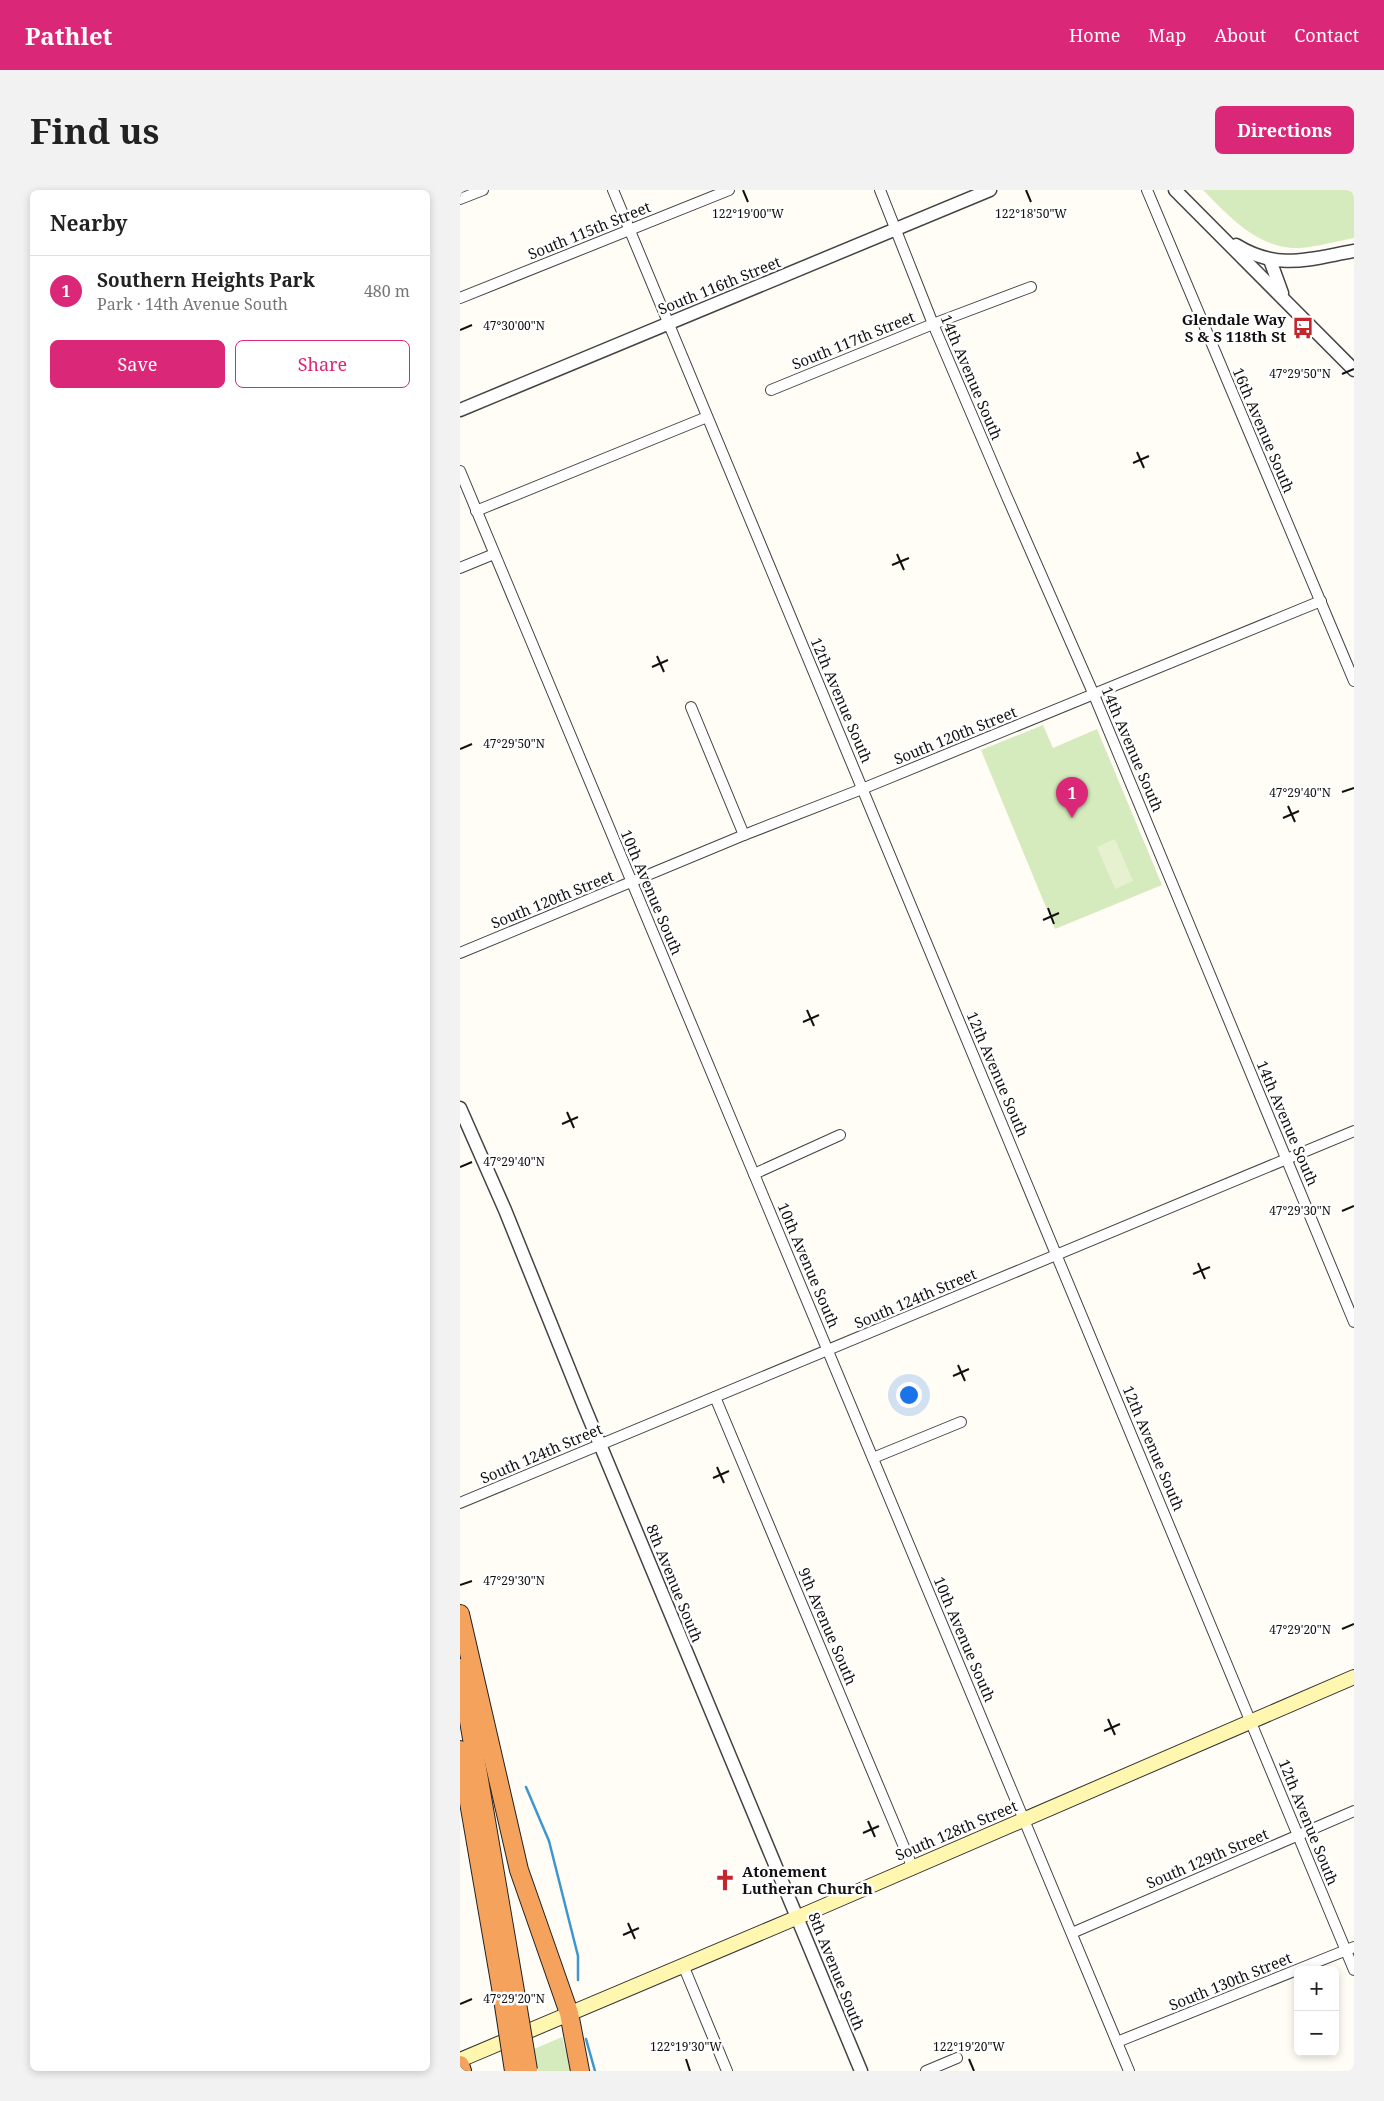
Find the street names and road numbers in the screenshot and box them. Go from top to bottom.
street label: South 115th Street [525,196,653,264]
street label: South 116th Street [655,251,783,319]
street label: South 117th Street [789,306,917,374]
street label: 14th Avenue South [937,311,1008,443]
street label: 16th Avenue South [1229,364,1300,496]
street label: 12th Avenue South [807,634,878,766]
street label: 14th Avenue South [1098,683,1169,815]
street label: South 120th Street [891,701,1019,769]
street label: 10th Avenue South [617,826,688,958]
street label: South 120th Street [488,865,616,933]
street label: 12th Avenue South [963,1008,1034,1140]
street label: 14th Avenue South [1253,1057,1324,1189]
street label: 10th Avenue South [774,1199,845,1331]
street label: South 124th Street [851,1263,979,1333]
street label: 12th Avenue South [1119,1382,1190,1514]
street label: South 124th Street [477,1418,605,1488]
street label: 8th Avenue South [642,1521,708,1645]
street label: 9th Avenue South [794,1564,862,1688]
street label: 10th Avenue South [930,1573,1001,1705]
street label: 12th Avenue South [1275,1756,1344,1888]
street label: South 128th Street [892,1795,1020,1865]
street label: South 129th Street [1143,1823,1271,1893]
street label: 8th Avenue South [804,1909,870,2033]
street label: South 130th Street [1166,1947,1294,2015]

